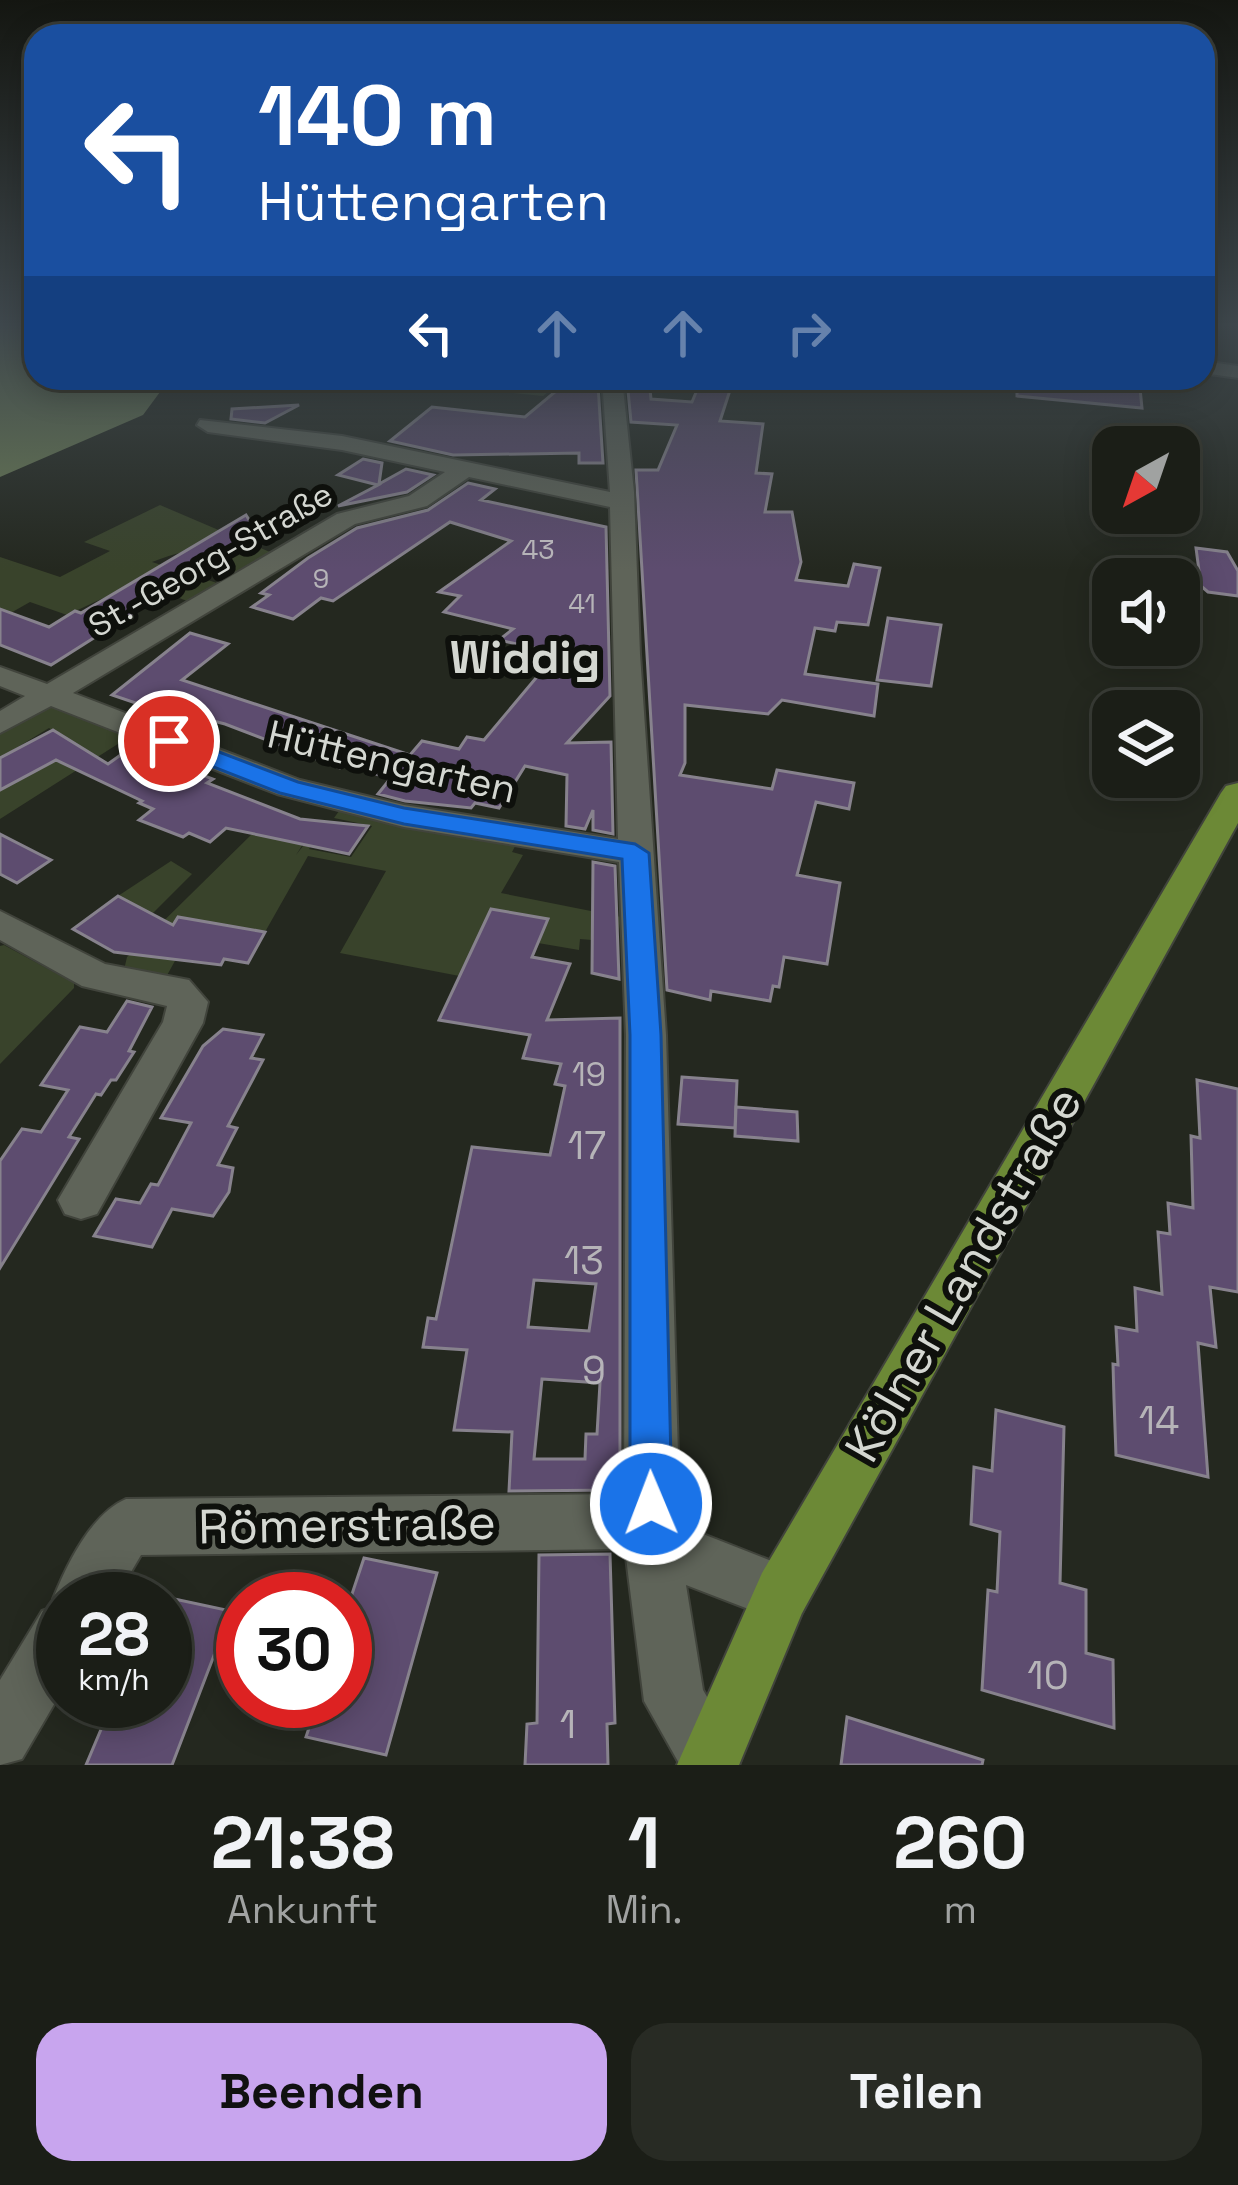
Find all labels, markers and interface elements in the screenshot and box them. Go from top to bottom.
text: 140 m [258,62,497,170]
icon: left [60,72,216,228]
text: Hüttengarten [258,167,609,236]
icon: left [398,300,464,366]
icon: ahead [524,300,590,366]
icon: ahead [650,300,716,366]
icon: right [776,300,842,366]
north arrow [1092,426,1200,534]
map controls [1092,426,1200,798]
street label: St.-Georg-Straße [81,473,340,647]
house number: 43 [521,532,555,567]
button: sound [1092,558,1200,666]
house number: 9 [313,561,329,596]
house number: 41 [568,586,596,621]
district label: Widdig [450,629,600,686]
pin [118,690,220,792]
button: layers [1092,690,1200,798]
icon: arrive [136,708,202,774]
street label: Hüttengarten [263,709,521,814]
house number: 19 [572,1054,606,1096]
street label: Kölner Landstraße [831,1076,1095,1472]
house number: 17 [568,1121,606,1170]
house number: 13 [564,1236,604,1285]
house number: 9 [582,1346,606,1395]
house number: 14 [1139,1396,1179,1445]
position arrow [588,1441,714,1567]
street label: Römerstraße [198,1491,496,1558]
speed limit sign: 30 [216,1572,372,1728]
text: 28 [78,1596,150,1673]
house number: 10 [1027,1651,1069,1700]
text: km/h [78,1660,150,1699]
house number: 1 [560,1700,576,1749]
text: 21:38 [211,1797,395,1889]
text: 1 [628,1797,660,1889]
text: 260 [893,1797,1027,1889]
text: Ankunft [227,1885,378,1934]
text: Min. [605,1885,682,1934]
text: m [943,1885,977,1934]
button: Beenden [36,2023,607,2161]
button: Teilen [631,2023,1202,2161]

